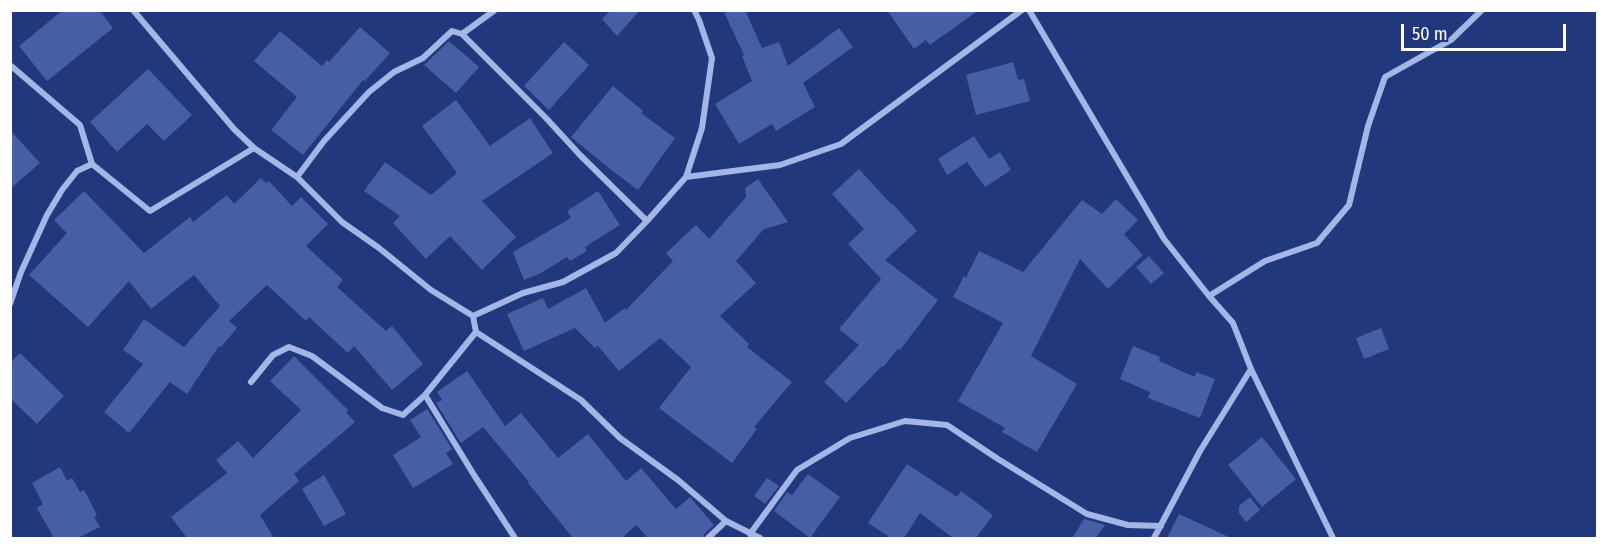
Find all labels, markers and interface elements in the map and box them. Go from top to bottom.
scale bar [1404,12,1569,50]
text: 50 m [1412,23,1448,45]

